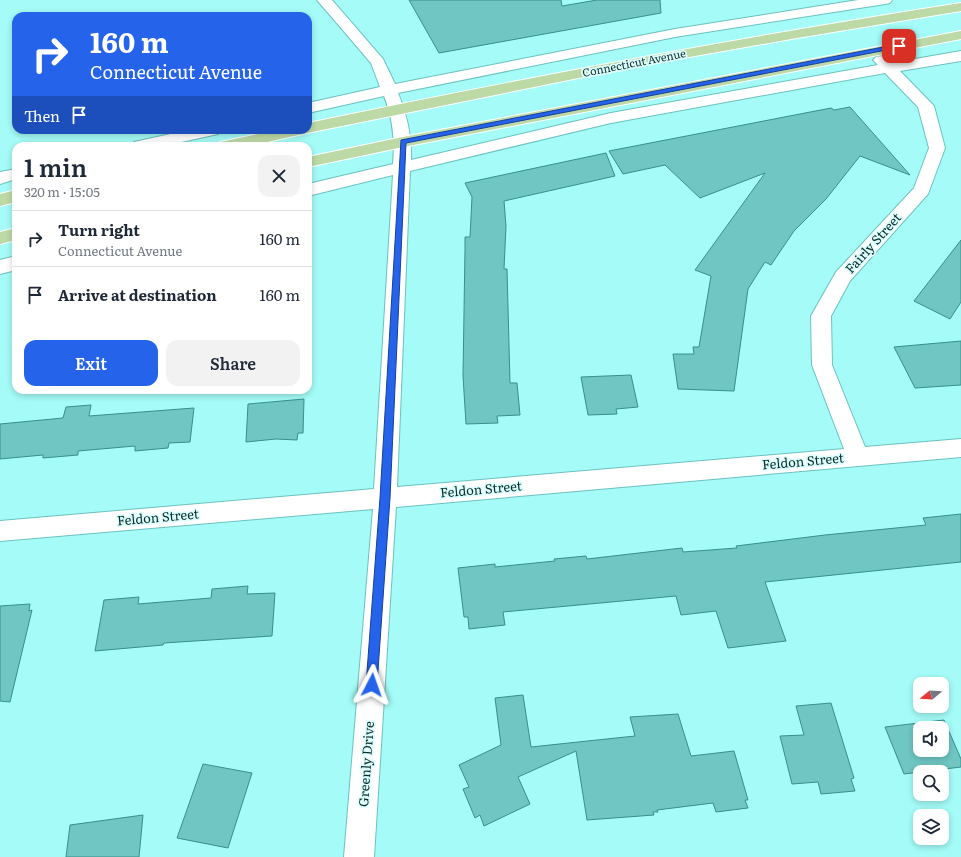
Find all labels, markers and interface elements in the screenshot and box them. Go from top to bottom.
text: 160 m [90,20,169,62]
icon: right [24,28,76,80]
pin [882,29,916,63]
icon: arrive [888,35,910,57]
street label: Connecticut Avenue [581,44,687,80]
text: Connecticut Avenue [90,58,262,85]
text: Then [24,104,60,127]
icon: arrive [68,104,90,126]
text: 1 min [24,149,87,184]
button: close [258,155,300,197]
text: 320 m · 15:05 [24,182,100,201]
street label: Fairly Street [840,208,906,277]
text: Turn right [58,218,140,241]
text: 160 m [260,227,300,250]
icon: right [24,228,46,250]
text: Connecticut Avenue [58,241,182,260]
text: Arrive at destination [58,283,217,306]
text: 160 m [260,283,300,306]
icon: arrive [24,284,46,306]
button: Exit [24,340,158,386]
button: Share [166,340,300,386]
street label: Feldon Street [761,447,845,474]
street label: Feldon Street [439,475,523,502]
street label: Feldon Street [116,503,200,530]
position arrow [351,664,393,706]
north arrow [913,677,949,713]
map controls [913,677,949,845]
street label: Greenly Drive [353,720,378,807]
button: sound [913,721,949,757]
button: search [913,765,949,801]
button: layers [913,809,949,845]

